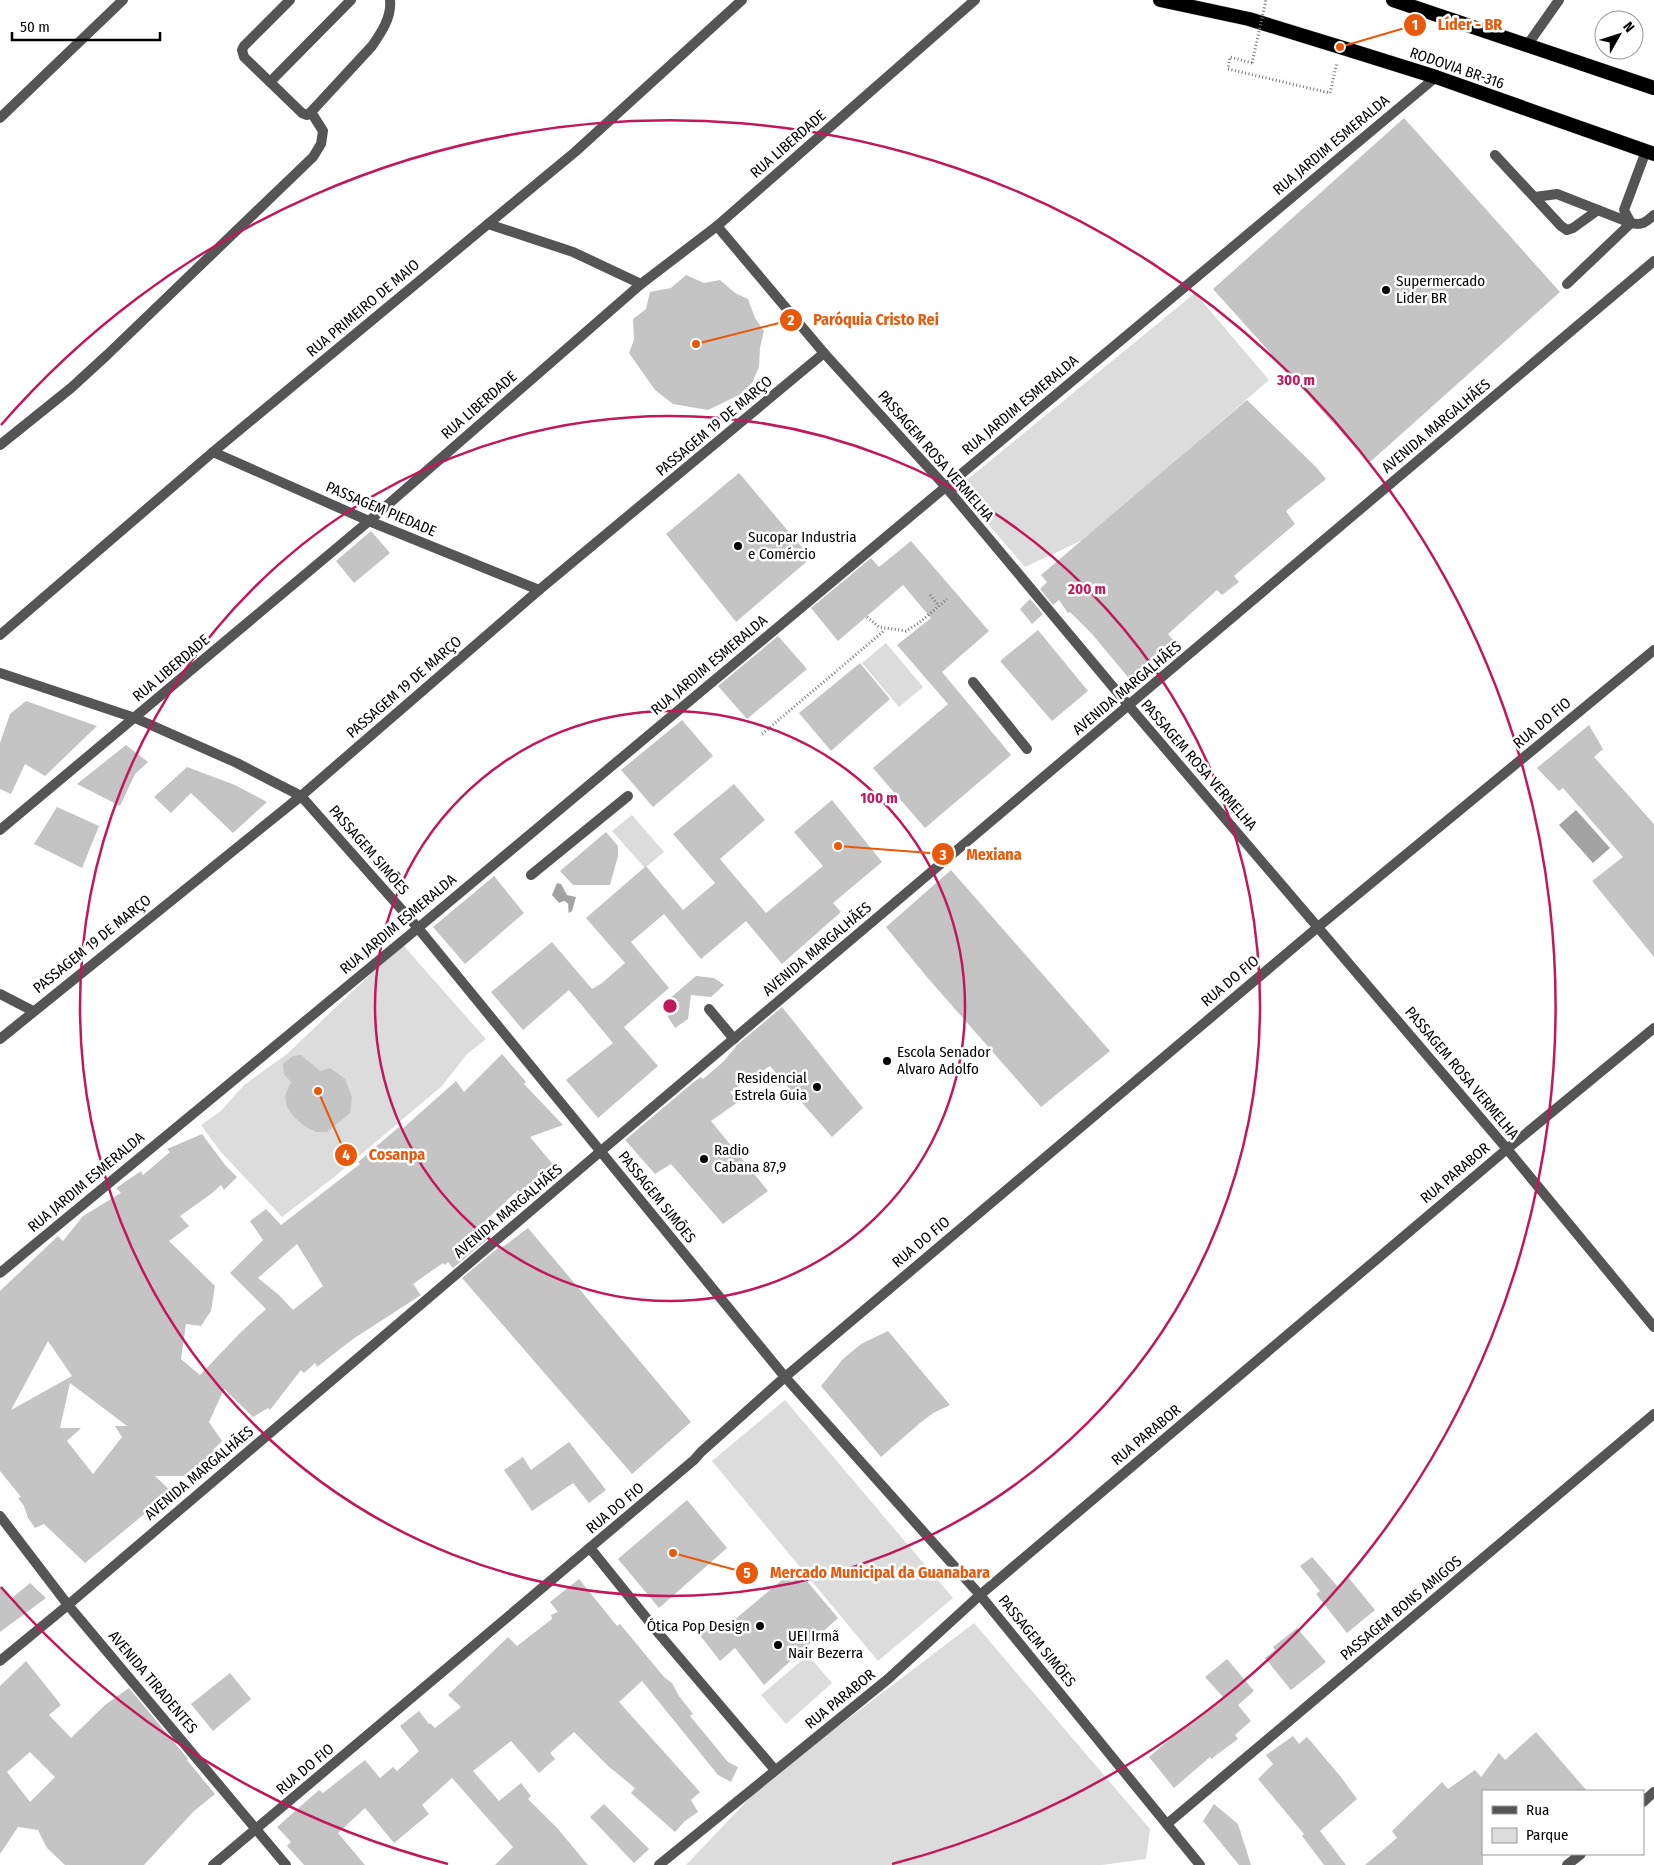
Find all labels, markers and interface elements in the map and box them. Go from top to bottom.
callout: Líder - BR [1403,9,1512,40]
scale bar [12,10,160,42]
north arrow [1594,10,1644,60]
text: Líder - BR [1438,15,1503,34]
text: 1 [1412,16,1418,34]
text: 50 m [20,18,50,36]
text: N [1619,19,1638,36]
street label: RODOVIA BR-316 [1407,43,1507,93]
street label: RUA JARDIM ESMERALDA [1269,91,1393,199]
street label: RUA LIBERDADE [746,106,830,182]
street label: RUA PRIMEIRO DE MAIO [303,255,423,361]
place label: Supermercado Lider BR [1396,272,1485,307]
marker: Supermercado Lider BR [1380,284,1392,296]
callout: Paróquia Cristo Rei [778,304,949,335]
text: Paróquia Cristo Rei [813,310,939,329]
text: 2 [787,311,795,329]
street label: RUA JARDIM ESMERALDA [958,351,1082,459]
street label: RUA LIBERDADE [437,367,521,443]
text: 300 m [1276,371,1315,389]
street label: PASSAGEM 19 DE MARÇO [652,372,776,480]
street label: AVENIDA MARGALHÃES [1378,375,1494,477]
street label: PASSAGEM ROSA VERMELHA [874,387,998,525]
street label: PASSAGEM PIEDADE [323,478,439,540]
place label: Sucopar Industria e Comércio [748,528,857,563]
marker: Sucopar Industria e Comércio [732,540,744,552]
text: 200 m [1067,580,1106,598]
street label: RUA JARDIM ESMERALDA [647,611,771,719]
street label: RUA LIBERDADE [129,631,213,705]
street label: PASSAGEM 19 DE MARÇO [343,632,465,742]
street label: AVENIDA MARGALHÃES [1069,637,1185,739]
street label: RUA DO FIO [1509,694,1575,752]
street label: PASSAGEM ROSA VERMELHA [1137,696,1261,834]
text: 100 m [860,789,898,807]
street label: PASSAGEM SIMÕES [325,802,413,898]
callout: Mexiana [931,839,1031,870]
text: Mexiana [966,845,1022,864]
text: 3 [938,846,947,864]
street label: RUA JARDIM ESMERALDA [336,870,460,978]
street label: PASSAGEM 19 DE MARÇO [29,891,155,997]
street label: AVENIDA MARGALHÃES [759,898,875,1000]
street label: RUA DO FIO [1197,952,1263,1010]
centre of rings [661,997,679,1015]
street label: PASSAGEM ROSA VERMELHA [1401,1003,1523,1143]
place label: Escola Senador Alvaro Adolfo [897,1043,991,1078]
marker: Escola Senador Alvaro Adolfo [881,1055,893,1067]
place label: Residencial Estrela Guia [734,1069,807,1104]
marker: Residencial Estrela Guia [811,1081,823,1093]
street label: RUA JARDIM ESMERALDA [24,1128,148,1236]
callout: Cosanpa [333,1139,435,1170]
street label: RUA PARABOR [1417,1139,1493,1207]
place label: Radio Cabana 87,9 [714,1141,786,1176]
text: Cosanpa [369,1145,425,1164]
text: 4 [342,1146,350,1164]
street label: PASSAGEM SIMÕES [615,1148,699,1246]
marker: Radio Cabana 87,9 [698,1153,710,1165]
street label: AVENIDA MARGALHÃES [450,1160,566,1262]
street label: RUA DO FIO [888,1213,954,1271]
street label: RUA PARABOR [1108,1401,1184,1469]
street label: AVENIDA MARGALHÃES [141,1422,257,1524]
street label: RUA DO FIO [582,1479,648,1537]
street label: PASSAGEM BONS AMIGOS [1337,1552,1465,1664]
callout: Mercado Municipal da Guanabara [735,1557,1000,1588]
text: Mercado Municipal da Guanabara [770,1563,990,1582]
text: 5 [743,1564,751,1582]
street label: PASSAGEM SIMÕES [995,1592,1079,1690]
place label: Ótica Pop Design [647,1617,750,1635]
marker: Ótica Pop Design [754,1620,766,1632]
street label: AVENIDA TIRADENTES [105,1627,201,1737]
place label: UEI Irmã Nair Bezerra [788,1627,863,1662]
marker: UEI Irmã Nair Bezerra [772,1639,784,1651]
street label: RUA PARABOR [801,1665,879,1733]
street label: RUA DO FIO [272,1740,338,1798]
legend [1482,1790,1644,1855]
text: Rua [1526,1801,1549,1819]
text: Parque [1526,1826,1569,1844]

